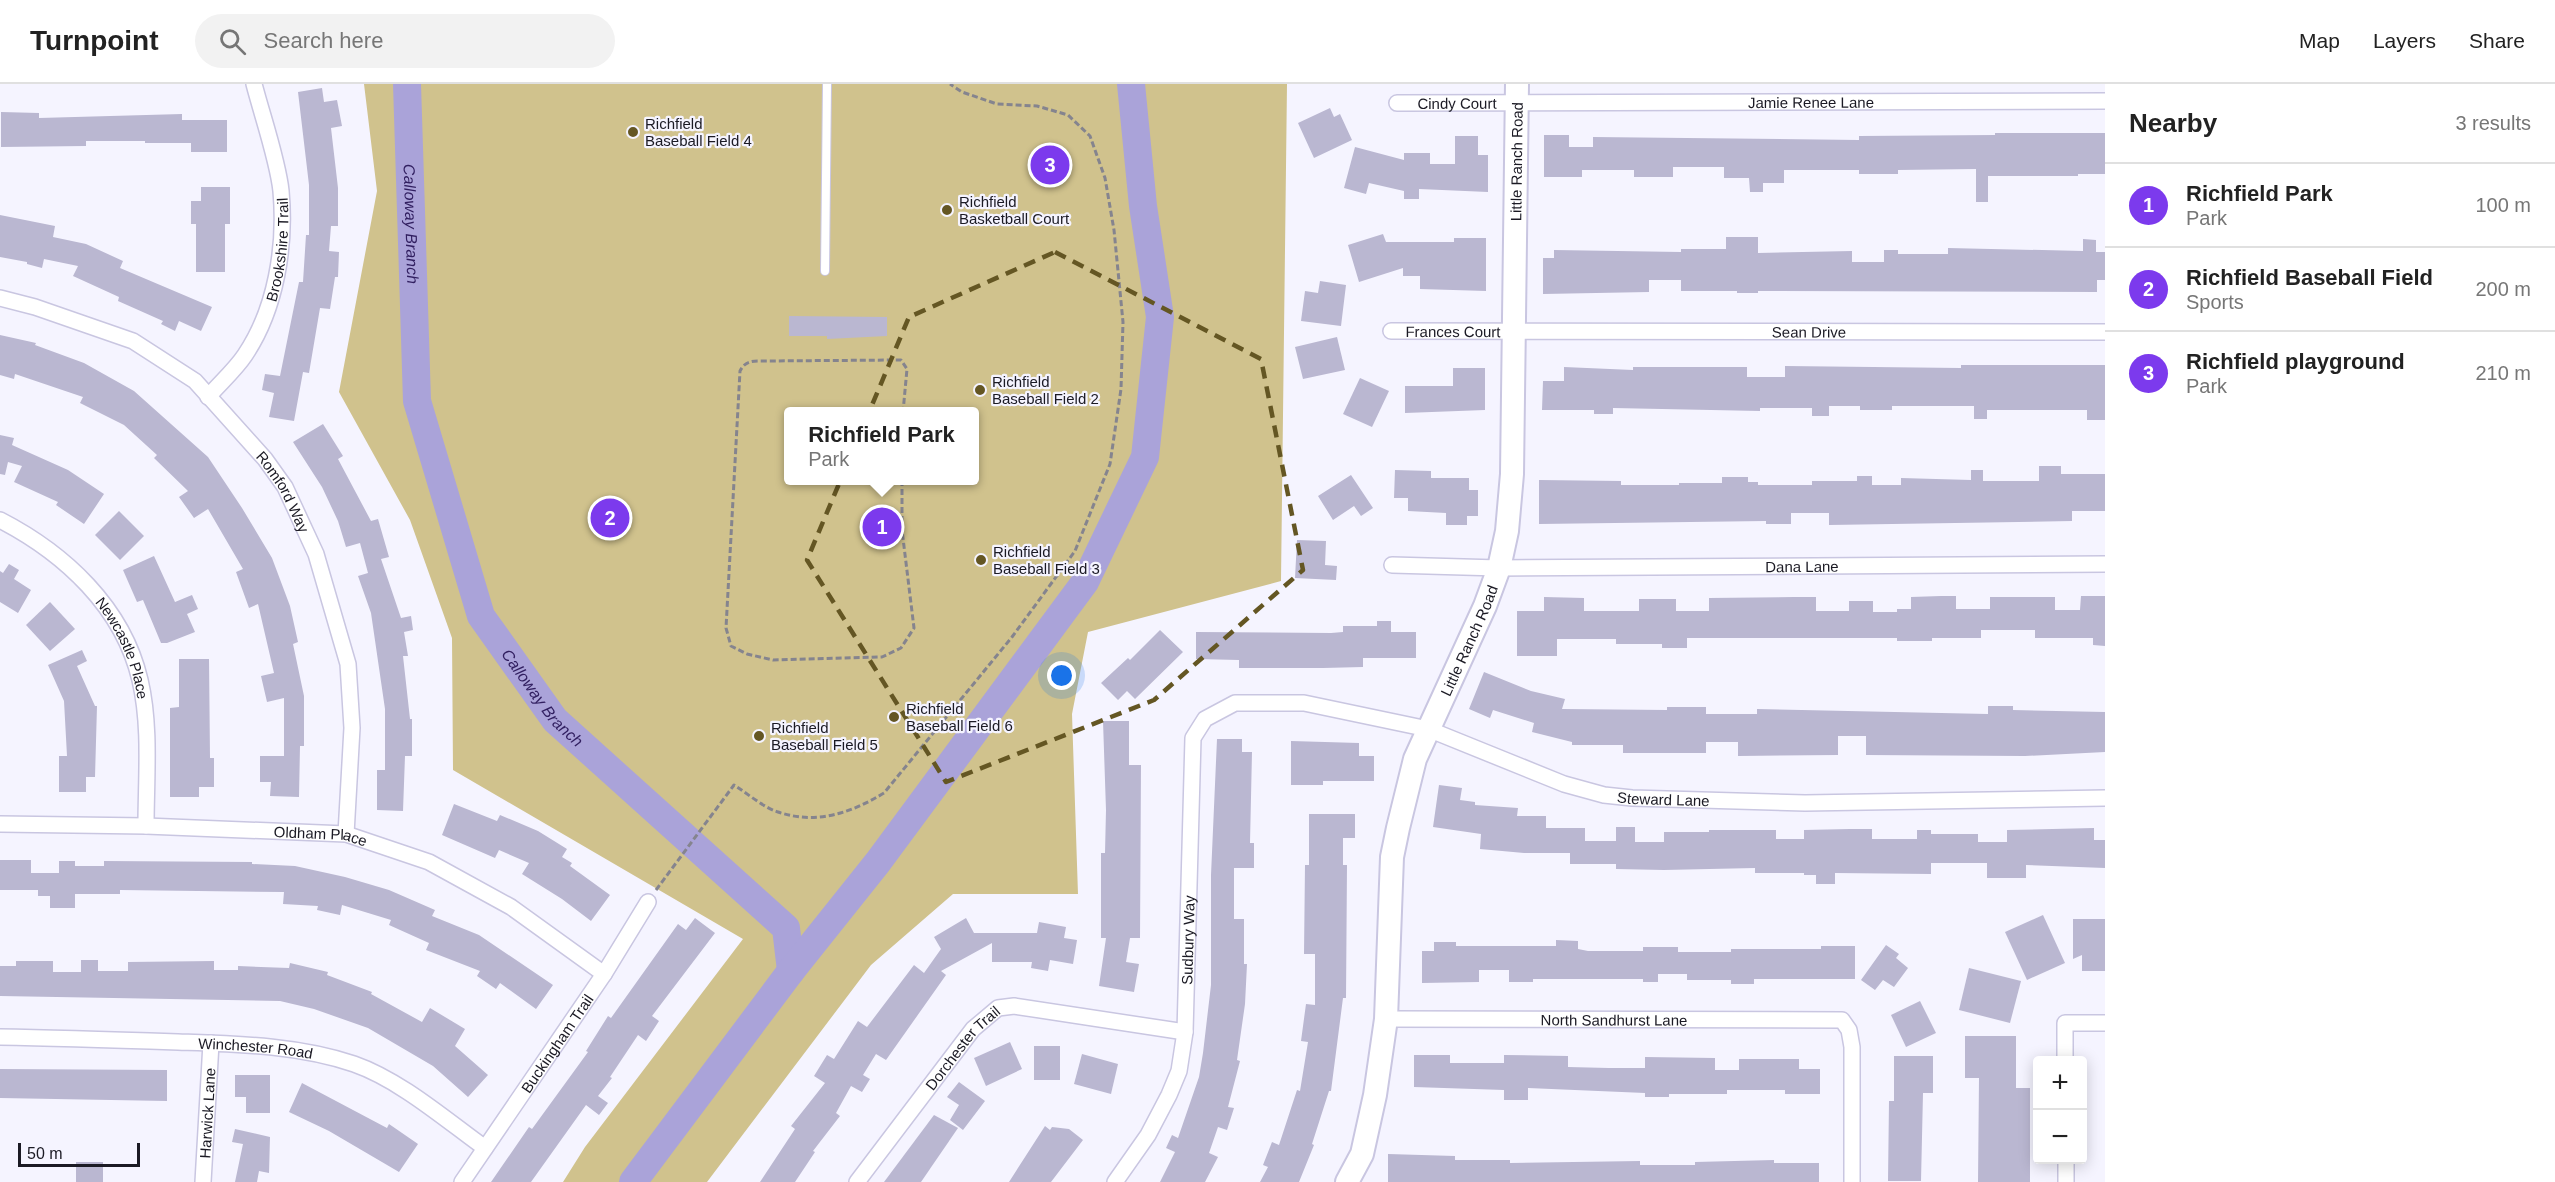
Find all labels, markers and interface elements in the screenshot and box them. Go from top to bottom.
search box [195,14,615,68]
text: Turnpoint [30,25,159,56]
icon: search [216,25,249,58]
text: Search here [264,28,383,53]
text: Map [2299,29,2340,52]
text: Layers [2373,29,2436,52]
text: Share [2469,29,2525,52]
street label: Jamie Renee Lane [1748,93,1874,111]
street label: Cindy Court [1417,94,1497,111]
street label: Little Ranch Road [1507,102,1525,221]
text: Nearby [2129,108,2217,138]
text: 3 results [2455,112,2531,134]
place label: Richfield Baseball Field 4 [645,115,752,149]
marker: Richfield Baseball Field 4 [626,125,640,139]
pin: 3 [1030,142,1070,188]
water label: Calloway Branch [401,164,422,284]
text: Richfield Park [2186,181,2333,206]
place label: Richfield Basketball Court [959,193,1070,227]
text: 1 [2143,194,2154,216]
text: 100 m [2475,194,2531,216]
street label: Brookshire Trail [262,197,291,303]
marker: Richfield Basketball Court [940,203,954,217]
text: Park [2186,207,2227,229]
text: Richfield Baseball Field [2186,265,2433,290]
text: 2 [2143,278,2154,300]
text: 200 m [2475,278,2531,300]
text: Sports [2186,291,2244,313]
street label: Frances Court [1405,323,1501,340]
street label: Sean Drive [1772,323,1846,340]
text: Richfield playground [2186,349,2405,374]
text: 3 [2143,362,2154,384]
text: 210 m [2475,362,2531,384]
place label: Richfield Baseball Field 2 [992,373,1099,407]
text: Park [2186,375,2227,397]
marker: Richfield Baseball Field 2 [973,383,987,397]
popup [784,407,979,485]
text: Richfield Park [808,422,955,447]
street label: Romford Way [253,447,313,535]
text: Park [808,448,849,470]
pin: 2 [590,496,630,540]
pin: 1 [862,504,902,550]
place label: Richfield Baseball Field 3 [993,543,1100,577]
marker: Richfield Baseball Field 3 [974,553,988,567]
street label: Dana Lane [1765,557,1839,575]
street label: Little Ranch Road [1437,583,1500,698]
street label: Newcastle Place [93,593,152,700]
water label: Calloway Branch [499,646,587,750]
your location [1047,661,1076,690]
place label: Richfield Baseball Field 6 [906,700,1013,734]
marker: Richfield Baseball Field 6 [887,710,901,724]
place label: Richfield Baseball Field 5 [771,719,878,753]
marker: Richfield Baseball Field 5 [752,729,766,743]
street label: Steward Lane [1616,788,1710,809]
street label: Oldham Place [273,823,370,849]
street label: Sudbury Way [1178,895,1197,985]
street label: Buckingham Trail [517,991,596,1096]
street label: Dorchester Trail [922,1002,1003,1093]
street label: North Sandhurst Lane [1541,1011,1687,1028]
street label: Winchester Road [198,1034,314,1061]
map controls [2033,1056,2087,1164]
button: + [2033,1056,2087,1110]
street label: Harwick Lane [196,1067,218,1159]
button: − [2033,1110,2087,1164]
scale bar [18,1140,140,1168]
text: 50 m [27,1145,63,1162]

